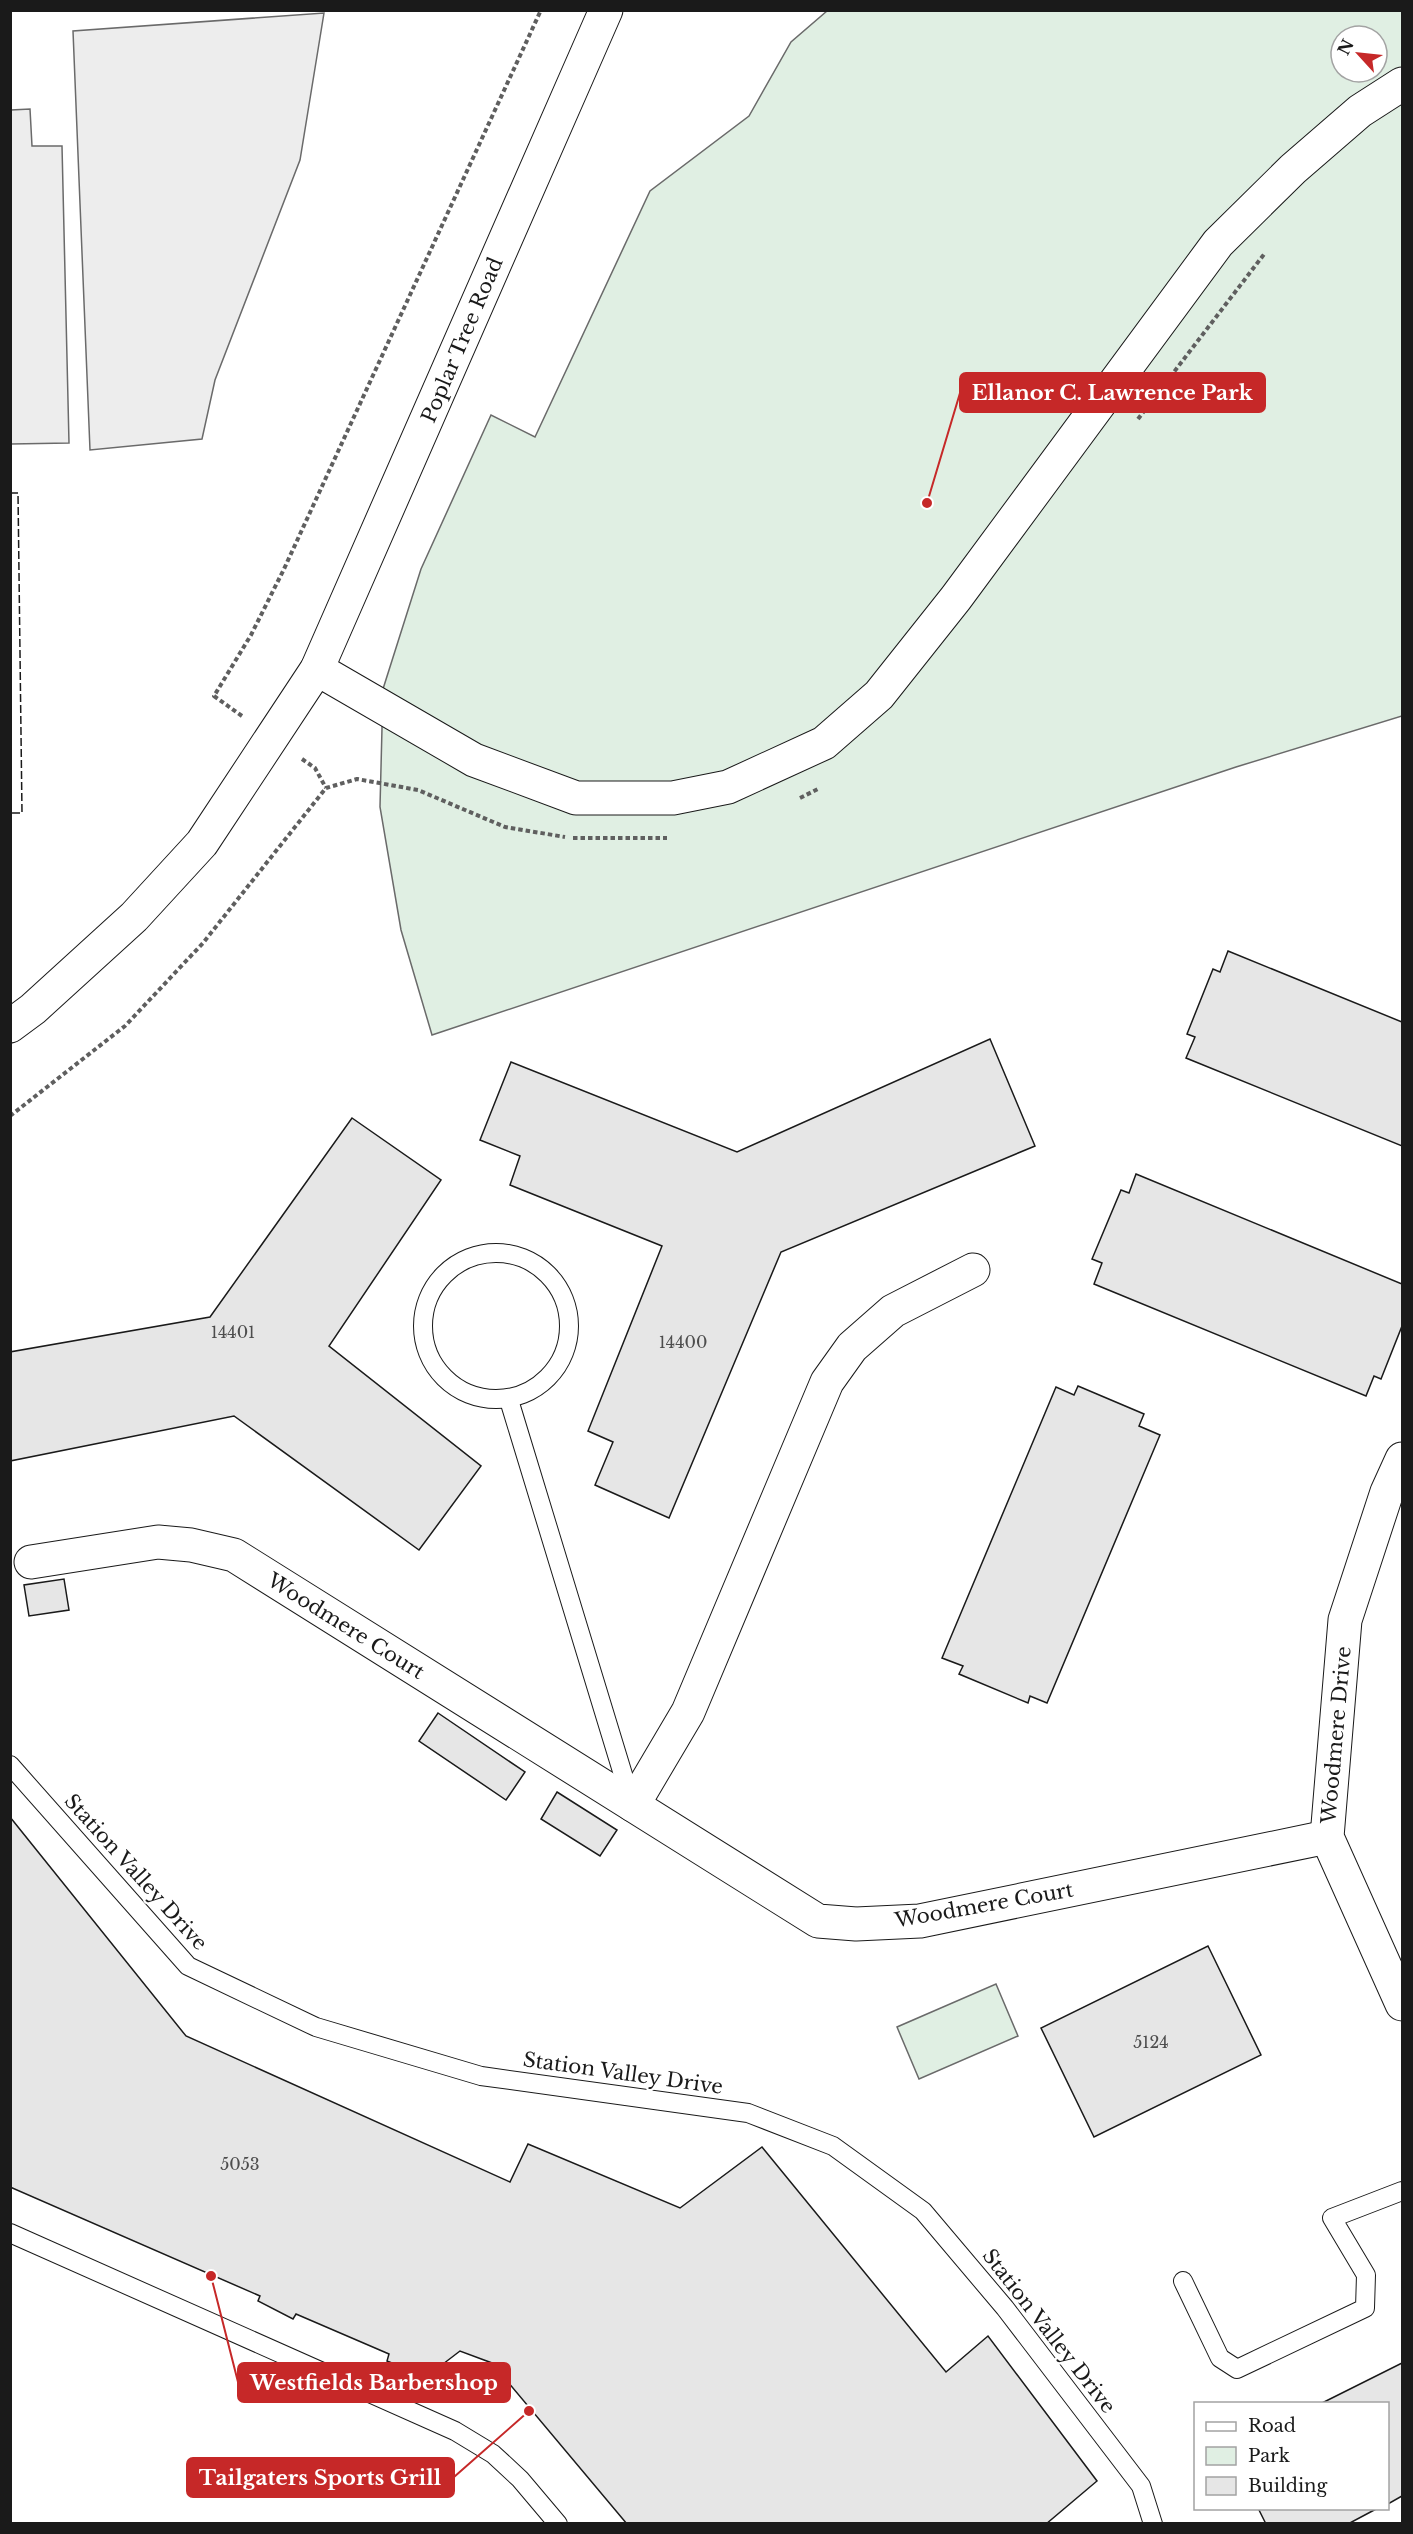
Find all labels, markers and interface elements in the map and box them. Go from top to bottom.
north arrow [1329,24,1389,84]
text: N [1333,36,1358,58]
street label: Poplar Tree Road [416,254,508,426]
callout: Ellanor C. Lawrence Park [960,373,1265,412]
text: Ellanor C. Lawrence Park [971,380,1254,406]
house number: 14401 [211,1322,255,1342]
house number: 14400 [659,1332,707,1352]
street label: Woodmere Court [262,1567,429,1684]
street label: Woodmere Drive [1316,1645,1356,1826]
street label: Station Valley Drive [60,1789,212,1955]
street label: Woodmere Court [892,1877,1075,1933]
house number: 5124 [1133,2032,1169,2052]
street label: Station Valley Drive [521,2047,725,2099]
house number: 5053 [220,2154,260,2174]
street label: Station Valley Drive [977,2244,1121,2418]
callout: Westfields Barbershop [238,2363,510,2402]
text: Westfields Barbershop [249,2370,498,2396]
legend [1194,2402,1389,2510]
text: Road [1248,2415,1296,2437]
text: Park [1248,2445,1290,2467]
callout: Tailgaters Sports Grill [187,2458,454,2497]
text: Tailgaters Sports Grill [199,2465,442,2491]
text: Building [1248,2475,1327,2497]

